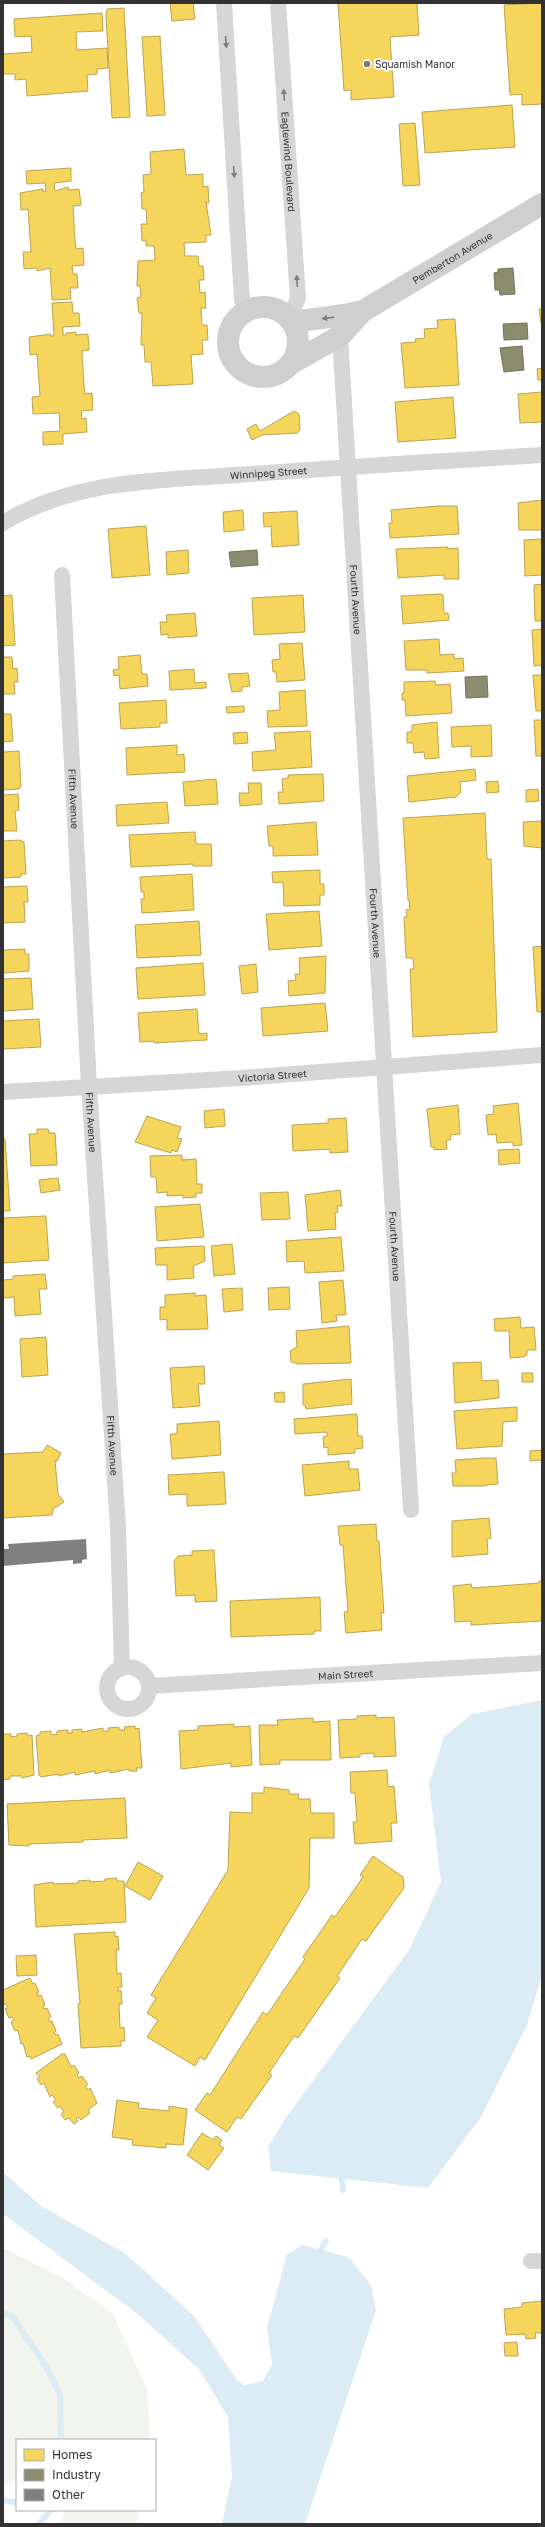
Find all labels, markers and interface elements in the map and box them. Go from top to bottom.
one-way arrow [223,36,230,48]
place label: Squamish Manor [375,58,455,70]
marker: Squamish Manor [362,59,372,69]
one-way arrow [281,89,288,101]
street label: Eaglewind Boulevard [279,111,298,212]
one-way arrow [231,166,238,178]
street label: Pemberton Avenue [410,229,495,286]
one-way arrow [293,275,300,287]
one-way arrow [322,314,334,321]
street label: Winnipeg Street [229,464,308,481]
street label: Fourth Avenue [348,564,364,635]
street label: Fifth Avenue [66,768,81,829]
street label: Fourth Avenue [367,888,384,958]
street label: Victoria Street [238,1067,307,1084]
street label: Fifth Avenue [83,1092,99,1153]
street label: Fourth Avenue [387,1211,403,1282]
street label: Fifth Avenue [105,1415,121,1476]
street label: Main Street [318,1667,374,1682]
legend [16,2439,156,2511]
text: Homes [52,2447,92,2462]
text: Industry [52,2467,101,2482]
text: Other [52,2487,85,2502]

